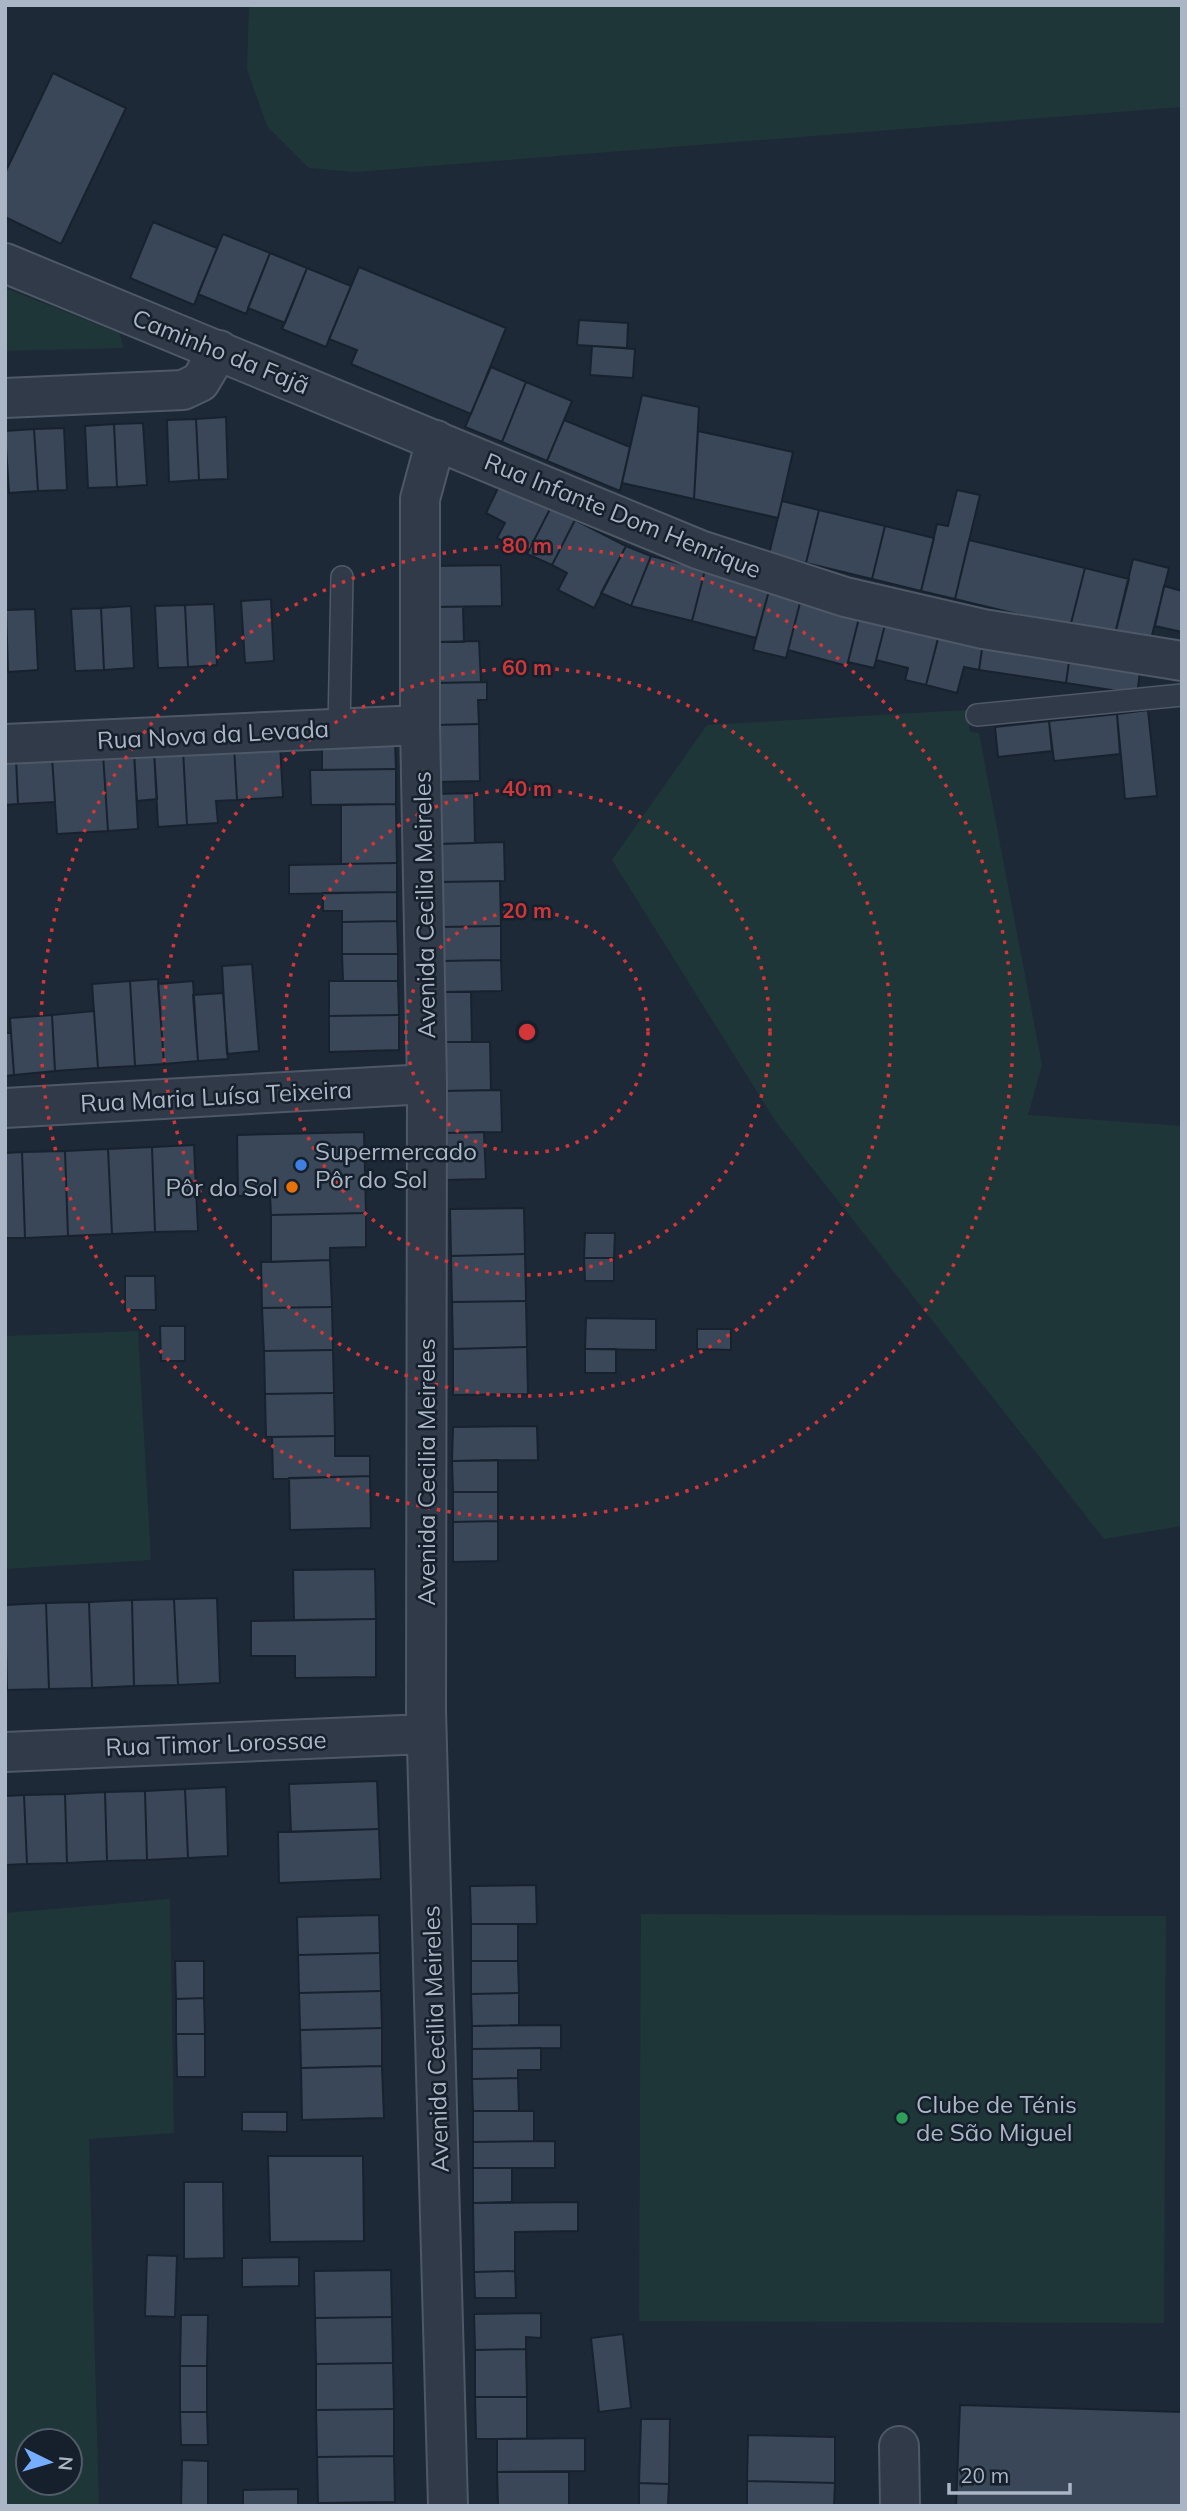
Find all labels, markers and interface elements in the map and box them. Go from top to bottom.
street label: Caminho da Fajã [128,302,314,400]
street label: Rua Infante Dom Henrique [480,446,766,584]
text: 80 m [502,532,552,558]
text: 60 m [502,654,552,680]
street label: Rua Nova da Levada [96,713,330,755]
street label: Avenida Cecilia Meireles [407,771,441,1039]
text: 40 m [502,775,552,801]
text: 20 m [502,897,552,923]
centre of rings [515,1020,539,1044]
street label: Rua Maria Luísa Teixeira [79,1074,353,1118]
place label: Supermercado Pôr do Sol [315,1136,477,1194]
marker: Supermercado Pôr do Sol [293,1157,309,1173]
place label: Pôr do Sol [165,1172,278,1202]
marker: Pôr do Sol [284,1179,300,1195]
street label: Avenida Cecilia Meireles [411,1338,441,1606]
street label: Rua Timor Lorossae [105,1724,327,1762]
street label: Avenida Cecilia Meireles [415,1905,455,2173]
place label: Clube de Ténis de São Miguel [916,2089,1077,2147]
marker: Clube de Ténis de São Miguel [894,2110,910,2126]
north arrow [14,2427,84,2497]
scale bar [949,2452,1070,2496]
text: N [53,2455,79,2472]
text: 20 m [960,2462,1009,2488]

